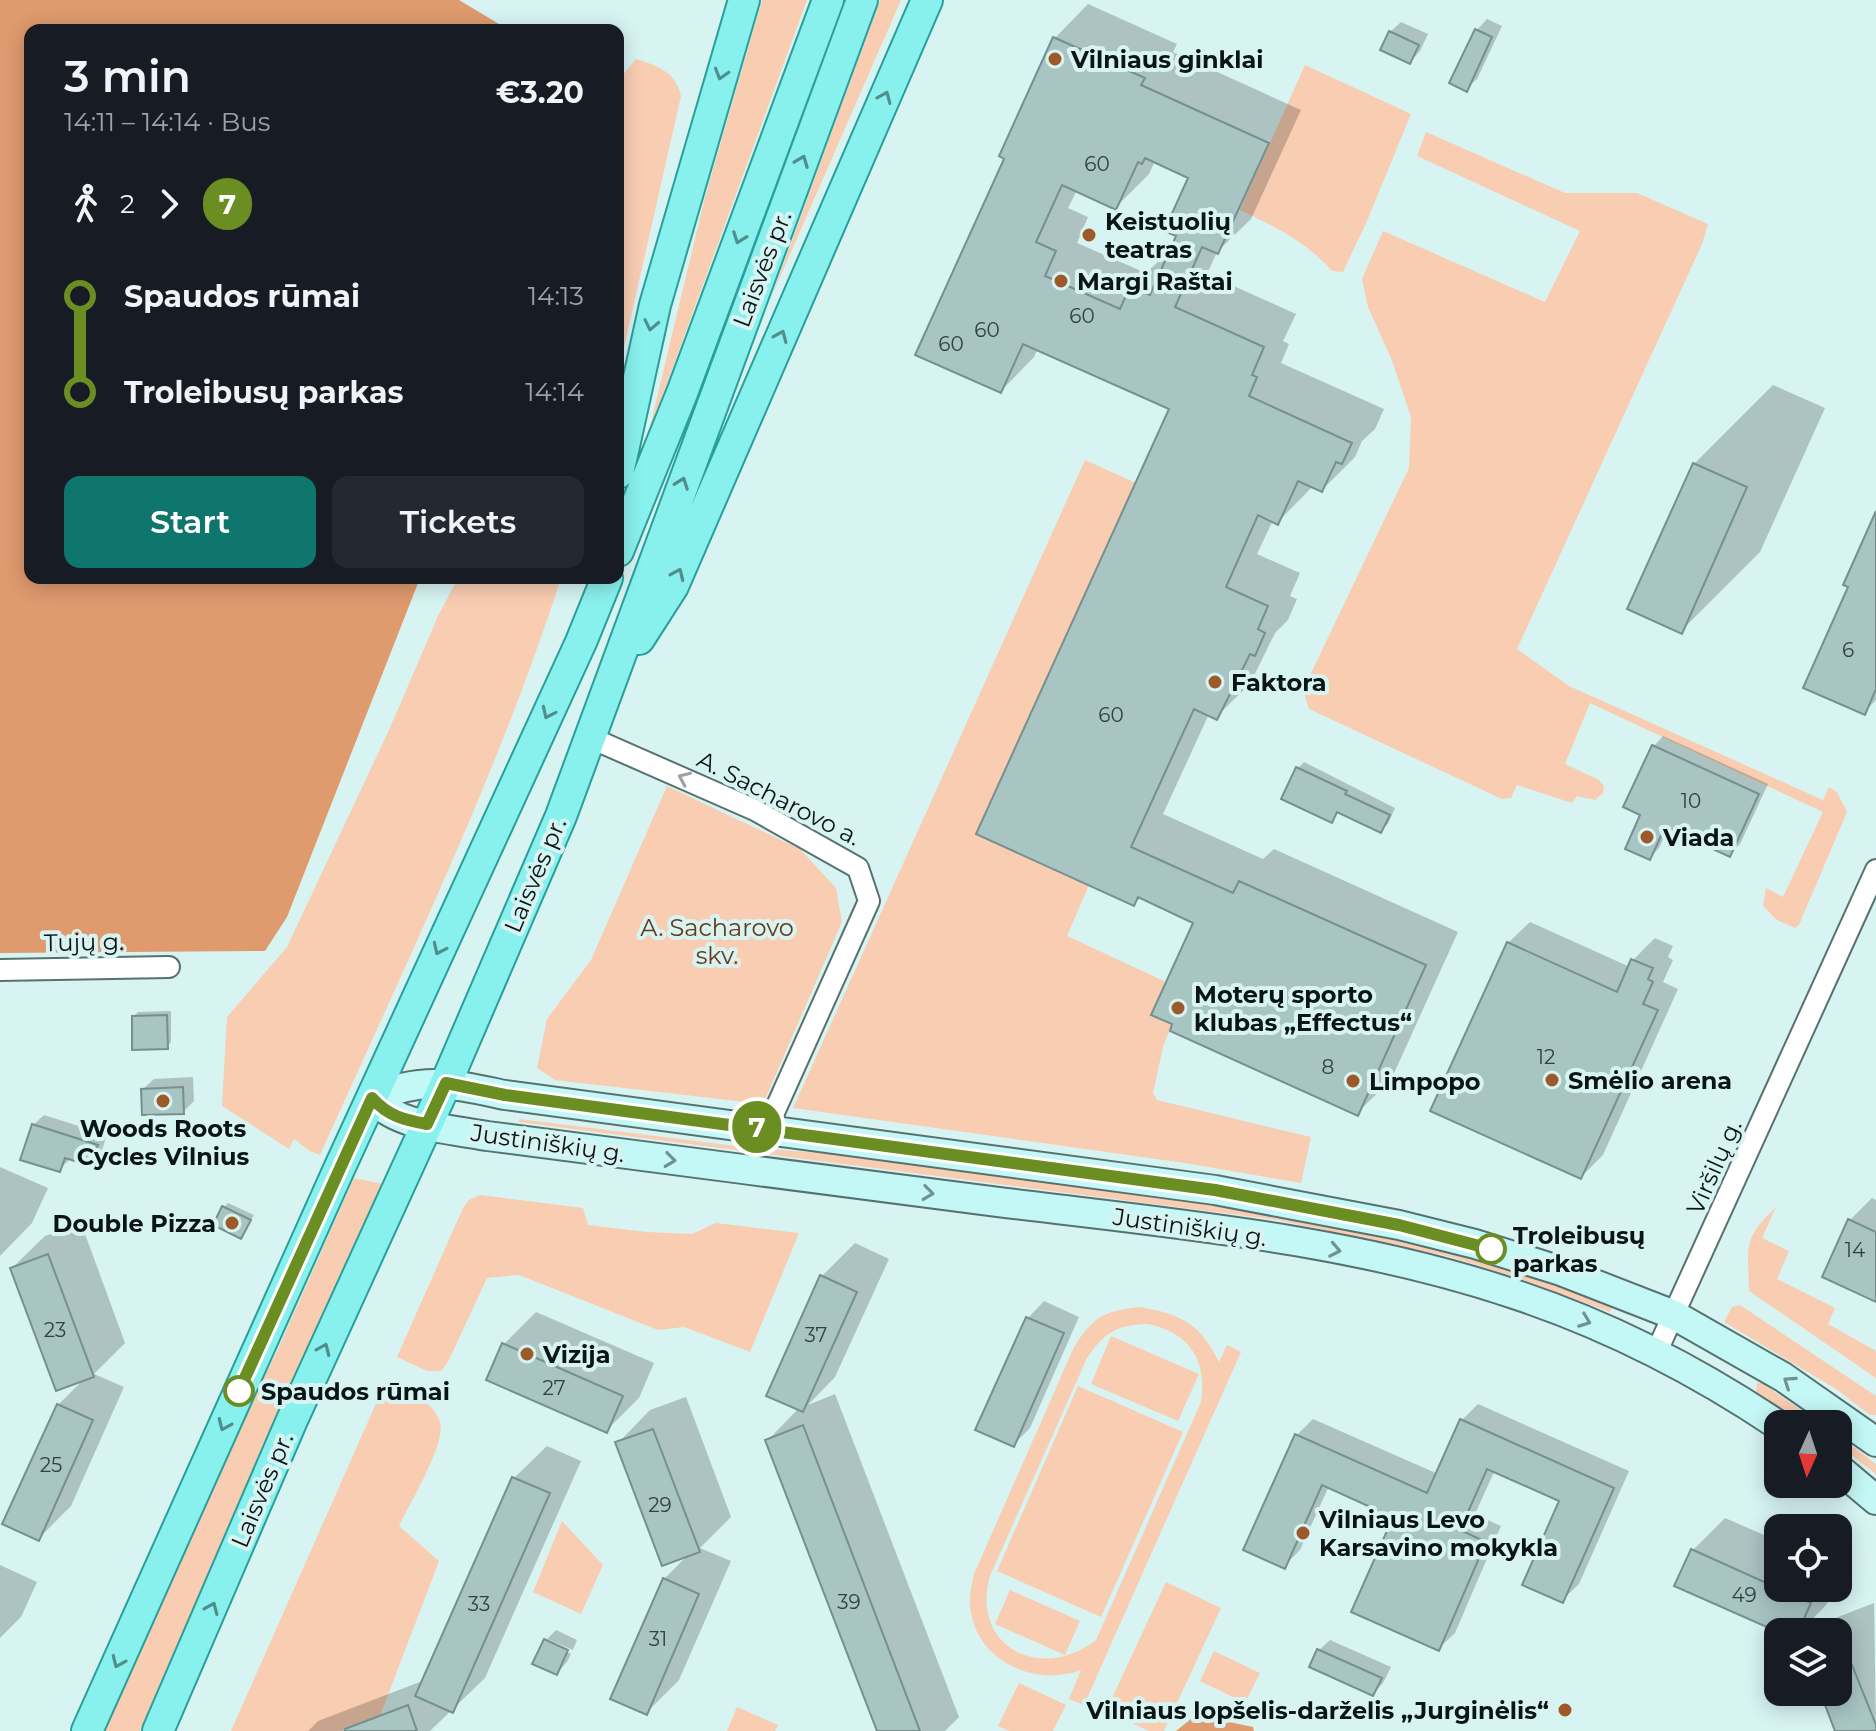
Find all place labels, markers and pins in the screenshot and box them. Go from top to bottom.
place label: Vilniaus ginklai [1070,45,1263,74]
marker: Vilniaus ginklai [1046,50,1064,68]
place label: Keistuolių teatras [1105,207,1231,264]
marker: Keistuolių teatras [1080,226,1098,244]
place label: Margi Raštai [1077,267,1233,296]
marker: Margi Raštai [1052,272,1070,290]
place label: Faktora [1231,668,1326,697]
marker: Faktora [1206,673,1224,691]
place label: Viada [1662,823,1734,852]
marker: Viada [1638,828,1656,846]
place label: Moterų sporto klubas „Effectus“ [1194,980,1412,1037]
marker: Moterų sporto klubas „Effectus“ [1169,999,1187,1017]
place label: Smėlio arena [1568,1066,1732,1095]
place label: Limpopo [1369,1067,1480,1096]
marker: Smėlio arena [1543,1071,1561,1089]
marker: Limpopo [1344,1072,1362,1090]
marker: Woods Roots Cycles Vilnius [154,1092,172,1110]
place label: Woods Roots Cycles Vilnius [77,1114,250,1171]
place label: Double Pizza [53,1209,216,1238]
marker: Double Pizza [223,1214,241,1232]
place label: Troleibusų parkas [1513,1221,1645,1278]
marker: Troleibusų parkas [1476,1234,1506,1264]
place label: Vizija [542,1340,610,1369]
marker: Vizija [518,1345,536,1363]
marker: Spaudos rūmai [224,1376,254,1406]
place label: Spaudos rūmai [261,1377,450,1406]
place label: Vilniaus Levo Karsavino mokykla [1318,1505,1558,1562]
marker: Vilniaus Levo Karsavino mokykla [1294,1524,1312,1542]
place label: Vilniaus lopšelis-darželis „Jurginėlis“ [1085,1696,1549,1725]
marker: Vilniaus lopšelis-darželis „Jurginėlis“ [1556,1701,1574,1719]

